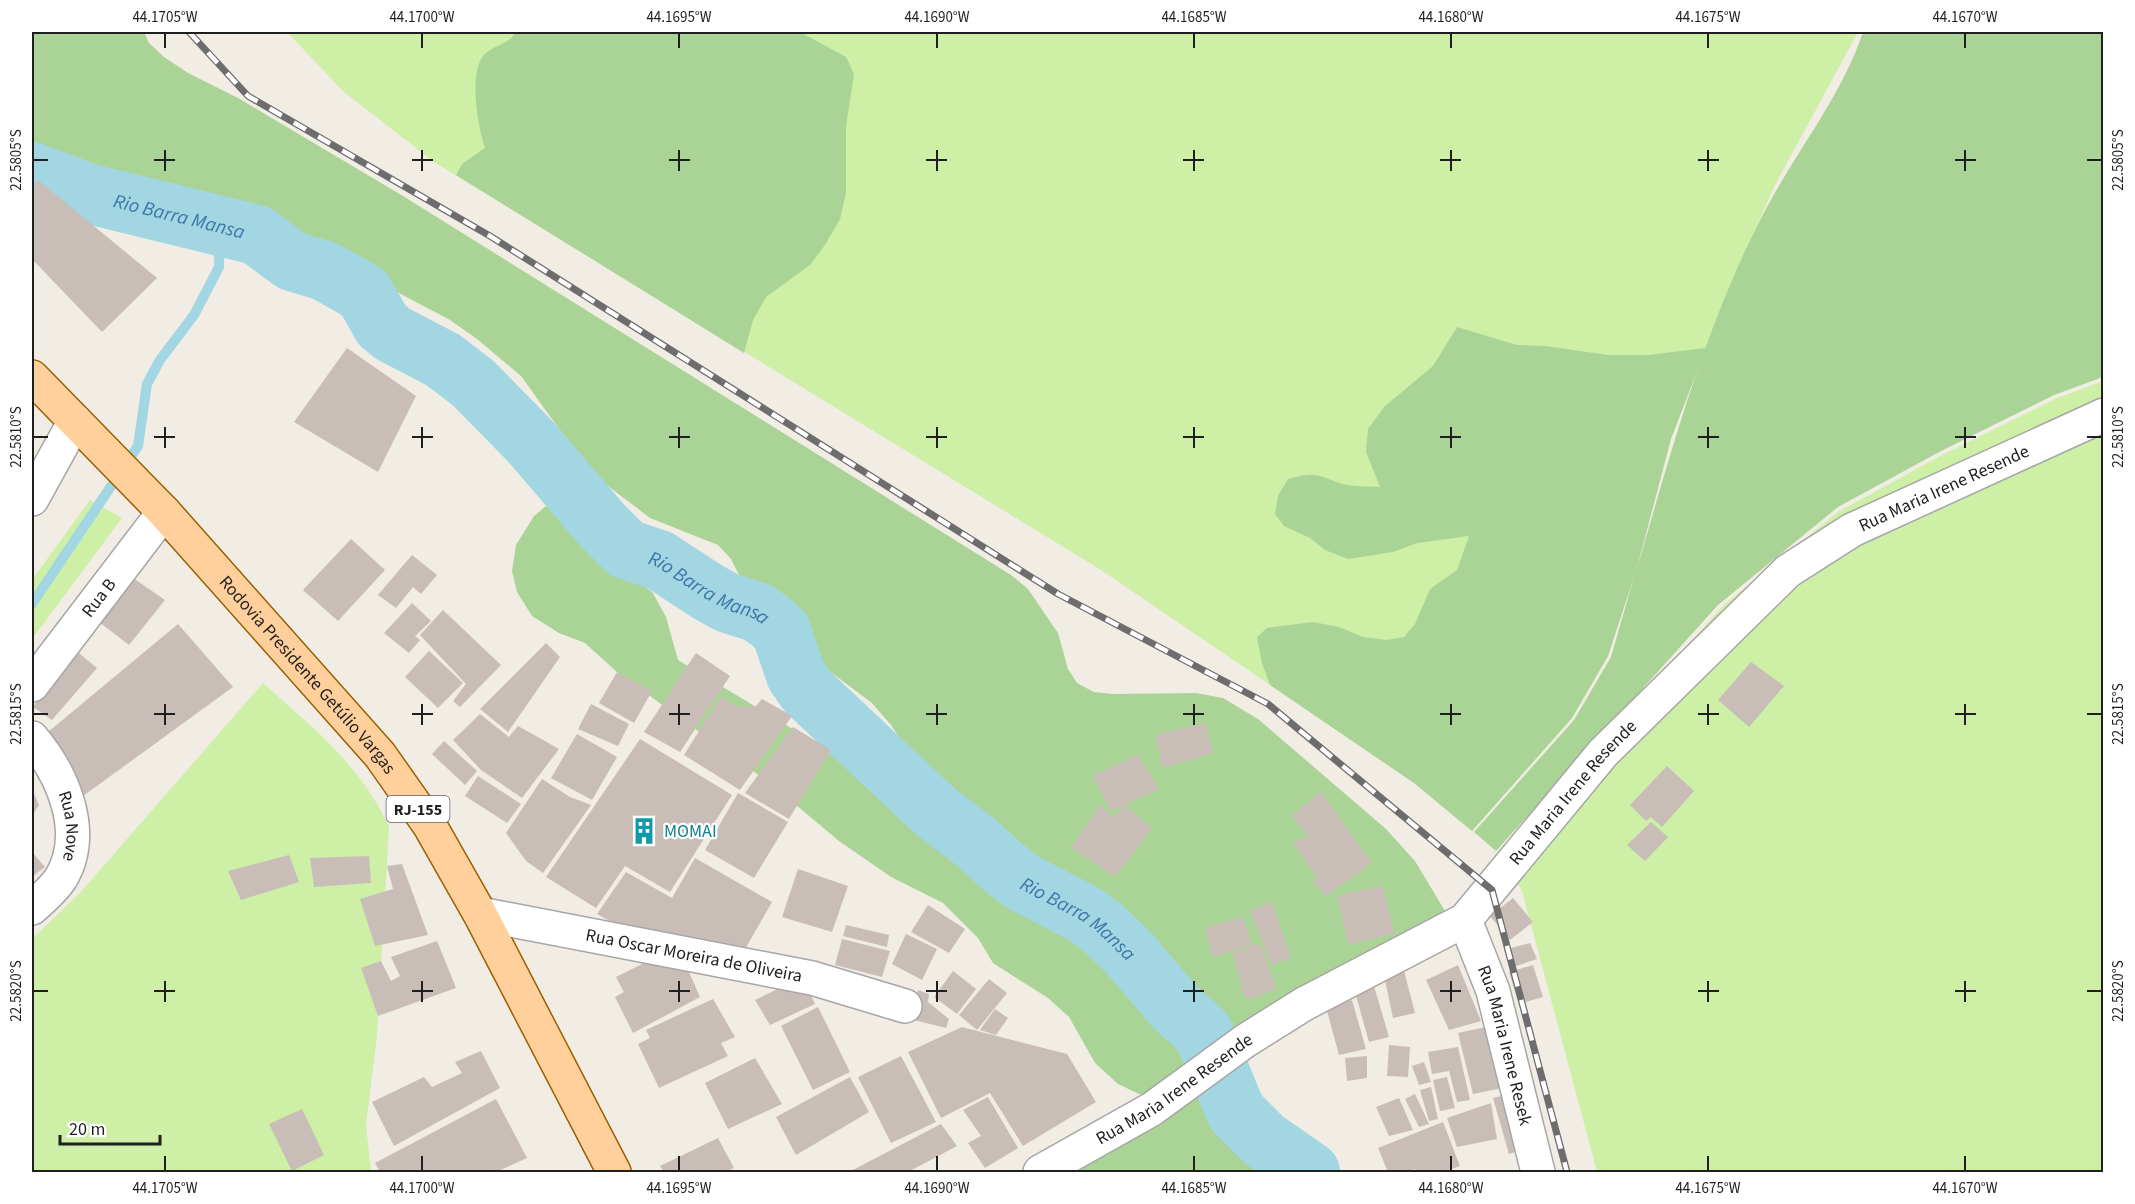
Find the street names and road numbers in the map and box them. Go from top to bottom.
street label: Rua Maria Irene Resende [1855,439,2033,538]
street label: Rodovia Presidente Getúlio Vargas [213,570,402,779]
street label: Rua B [76,573,122,623]
street label: Rua Maria Irene Resende [1503,714,1643,871]
street label: Rua Nove [52,787,85,864]
road number: RJ-155 [386,796,450,822]
street label: Rua Oscar Moreira de Oliveira [583,923,804,989]
street label: Rua Maria Irene Resek [1471,962,1538,1128]
street label: Rua Maria Irene Resende [1091,1027,1258,1151]

